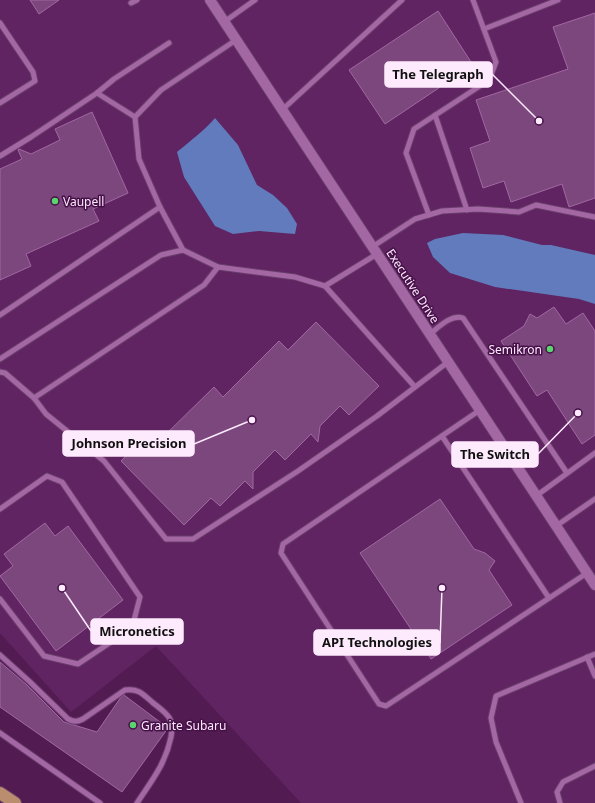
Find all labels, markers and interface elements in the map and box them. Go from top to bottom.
callout: The Telegraph [385,62,492,87]
text: The Telegraph [392,65,484,83]
place label: Vaupell [63,193,104,210]
marker: Vaupell [50,196,60,206]
street label: Executive Drive [382,245,444,327]
place label: Semikron [489,341,542,358]
marker: Semikron [545,344,555,354]
callout: Johnson Precision [63,431,194,456]
text: Johnson Precision [71,434,186,452]
callout: The Switch [452,442,538,467]
text: The Switch [460,445,530,463]
callout: Micronetics [91,619,183,644]
text: Micronetics [99,622,175,640]
callout: API Technologies [314,630,440,655]
text: API Technologies [322,633,432,651]
place label: Granite Subaru [141,717,226,734]
marker: Granite Subaru [128,720,138,730]

